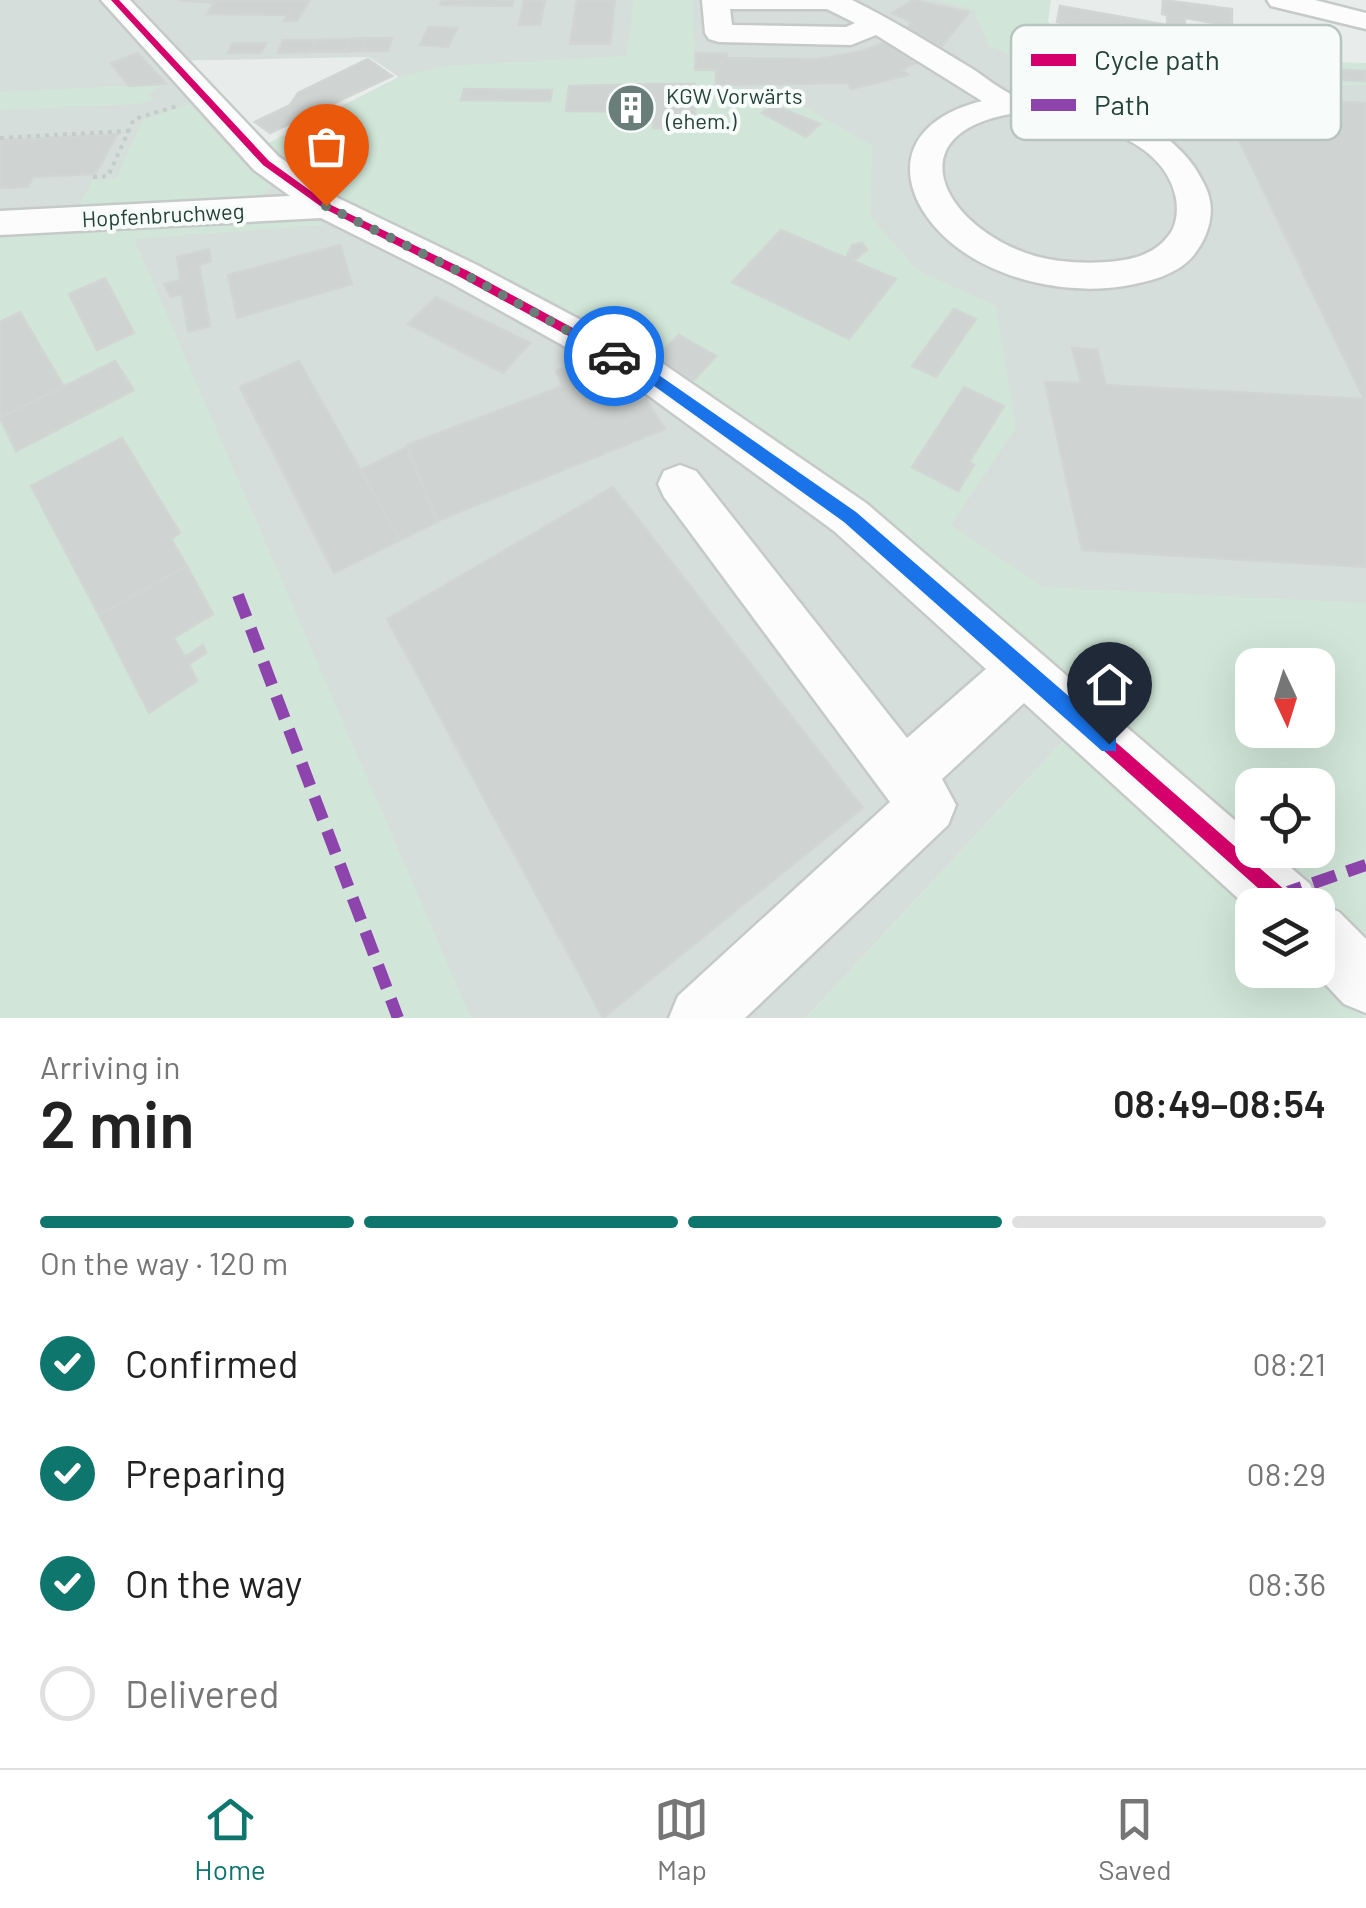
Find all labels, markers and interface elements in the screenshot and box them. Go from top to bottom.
legend [1011,25,1341,140]
text: Cycle path [1094,42,1220,76]
building icon: KGW Vorwärts (ehem.) [605,82,657,134]
place label: KGW Vorwärts (ehem.) [665,82,802,133]
text: Path [1094,87,1150,121]
pin [284,104,369,207]
icon: bag [299,119,354,174]
street label: Hopfenbruchweg [81,197,245,231]
courier [564,306,664,406]
icon: car [587,329,642,384]
pin [1067,642,1152,745]
north arrow [1235,648,1335,748]
map controls [1235,648,1335,988]
icon: home [1082,657,1137,712]
button: locate [1235,768,1335,868]
button: layers [1235,888,1335,988]
text: Arriving in [40,1047,180,1085]
text: 08:49–08:54 [1113,1080,1326,1126]
text: 2 min [40,1083,195,1161]
text: On the way · 120 m [40,1243,288,1281]
icon: check [40,1336,95,1391]
text: Confirmed [125,1340,298,1386]
text: 08:21 [1252,1344,1326,1382]
icon: check [40,1446,95,1501]
text: Preparing [125,1450,286,1496]
text: 08:29 [1247,1454,1326,1492]
icon: check [40,1556,95,1611]
text: On the way [125,1560,302,1606]
text: 08:36 [1247,1564,1326,1602]
text: Delivered [125,1670,279,1716]
tab: Home [194,1792,266,1886]
tab: Map [654,1792,709,1886]
tab: Saved [1098,1792,1172,1886]

